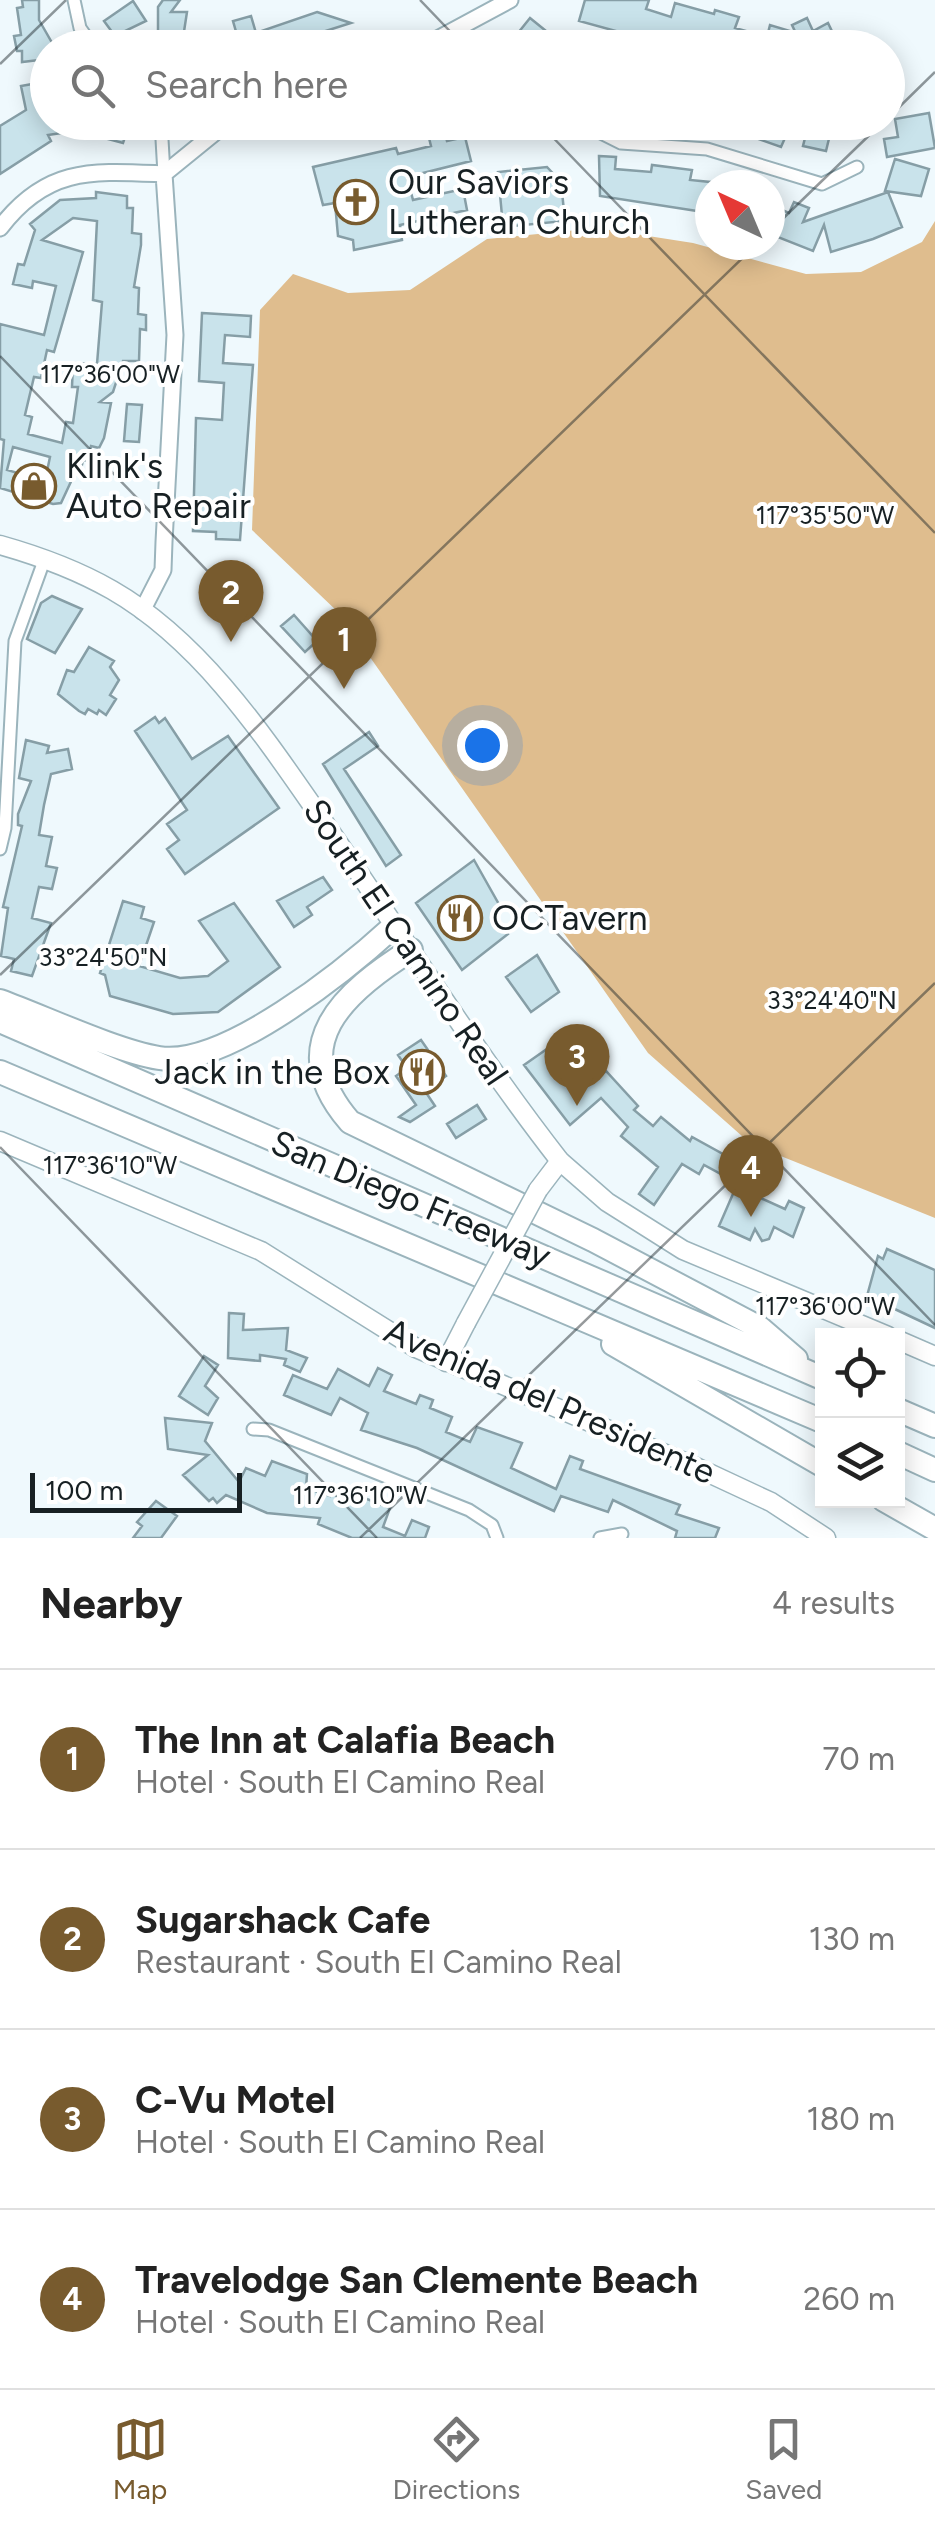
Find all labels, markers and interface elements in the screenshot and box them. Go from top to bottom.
search box [30,30,905,140]
icon: search [65,58,120,113]
text: Search here [145,62,348,108]
place label: Our Saviors Lutheran Church [388,161,650,243]
north arrow [695,170,785,260]
church icon: Our Saviors Lutheran Church [333,179,379,225]
text: 117°36'00"W [40,359,180,389]
place label: Klink's Auto Repair [66,445,251,527]
shop icon: Klink's Auto Repair [11,463,57,509]
text: 117°35'50"W [756,500,894,530]
pin: 2 [198,560,264,642]
pin: 1 [312,606,376,689]
your location [457,720,508,771]
street label: South El Camino Real [295,791,517,1093]
restaurant icon: OCTavern [437,895,483,941]
place label: OCTavern [492,897,647,939]
text: 33°24'50"N [39,942,167,972]
text: 33°24'40"N [767,985,897,1015]
pin: 3 [544,1024,610,1106]
restaurant icon: Jack in the Box [399,1049,445,1095]
place label: Jack in the Box [155,1051,390,1093]
street label: San Diego Freeway [265,1121,558,1277]
pin: 4 [718,1134,784,1217]
text: 117°36'10"W [43,1150,177,1180]
text: 117°36'00"W [755,1291,895,1321]
street label: Avenida del Presidente [378,1309,722,1493]
map controls [815,1328,905,1508]
button: locate [815,1328,905,1418]
button: layers [815,1418,905,1508]
scale bar [30,1468,242,1512]
text: 100 m [45,1473,123,1507]
text: 117°36'10"W [293,1480,427,1510]
text: Nearby [40,1578,182,1629]
text: 4 results [772,1584,895,1622]
text: The Inn at Calafia Beach [135,1717,555,1763]
text: 1 [66,1740,79,1778]
text: 70 m [822,1740,895,1778]
text: Hotel · South El Camino Real [135,1763,545,1801]
text: Sugarshack Cafe [135,1897,430,1943]
text: 2 [63,1920,82,1958]
text: 130 m [809,1920,895,1958]
text: Restaurant · South El Camino Real [135,1943,622,1981]
text: C-Vu Motel [135,2077,335,2123]
text: 3 [64,2100,81,2138]
text: 180 m [806,2100,895,2138]
text: Hotel · South El Camino Real [135,2123,545,2161]
text: Travelodge San Clemente Beach [135,2257,698,2303]
text: 4 [62,2280,83,2318]
text: 260 m [803,2280,895,2318]
text: Hotel · South El Camino Real [135,2303,545,2341]
tab: Map [113,2412,168,2506]
tab: Directions [393,2412,520,2506]
tab: Saved [745,2412,822,2506]

